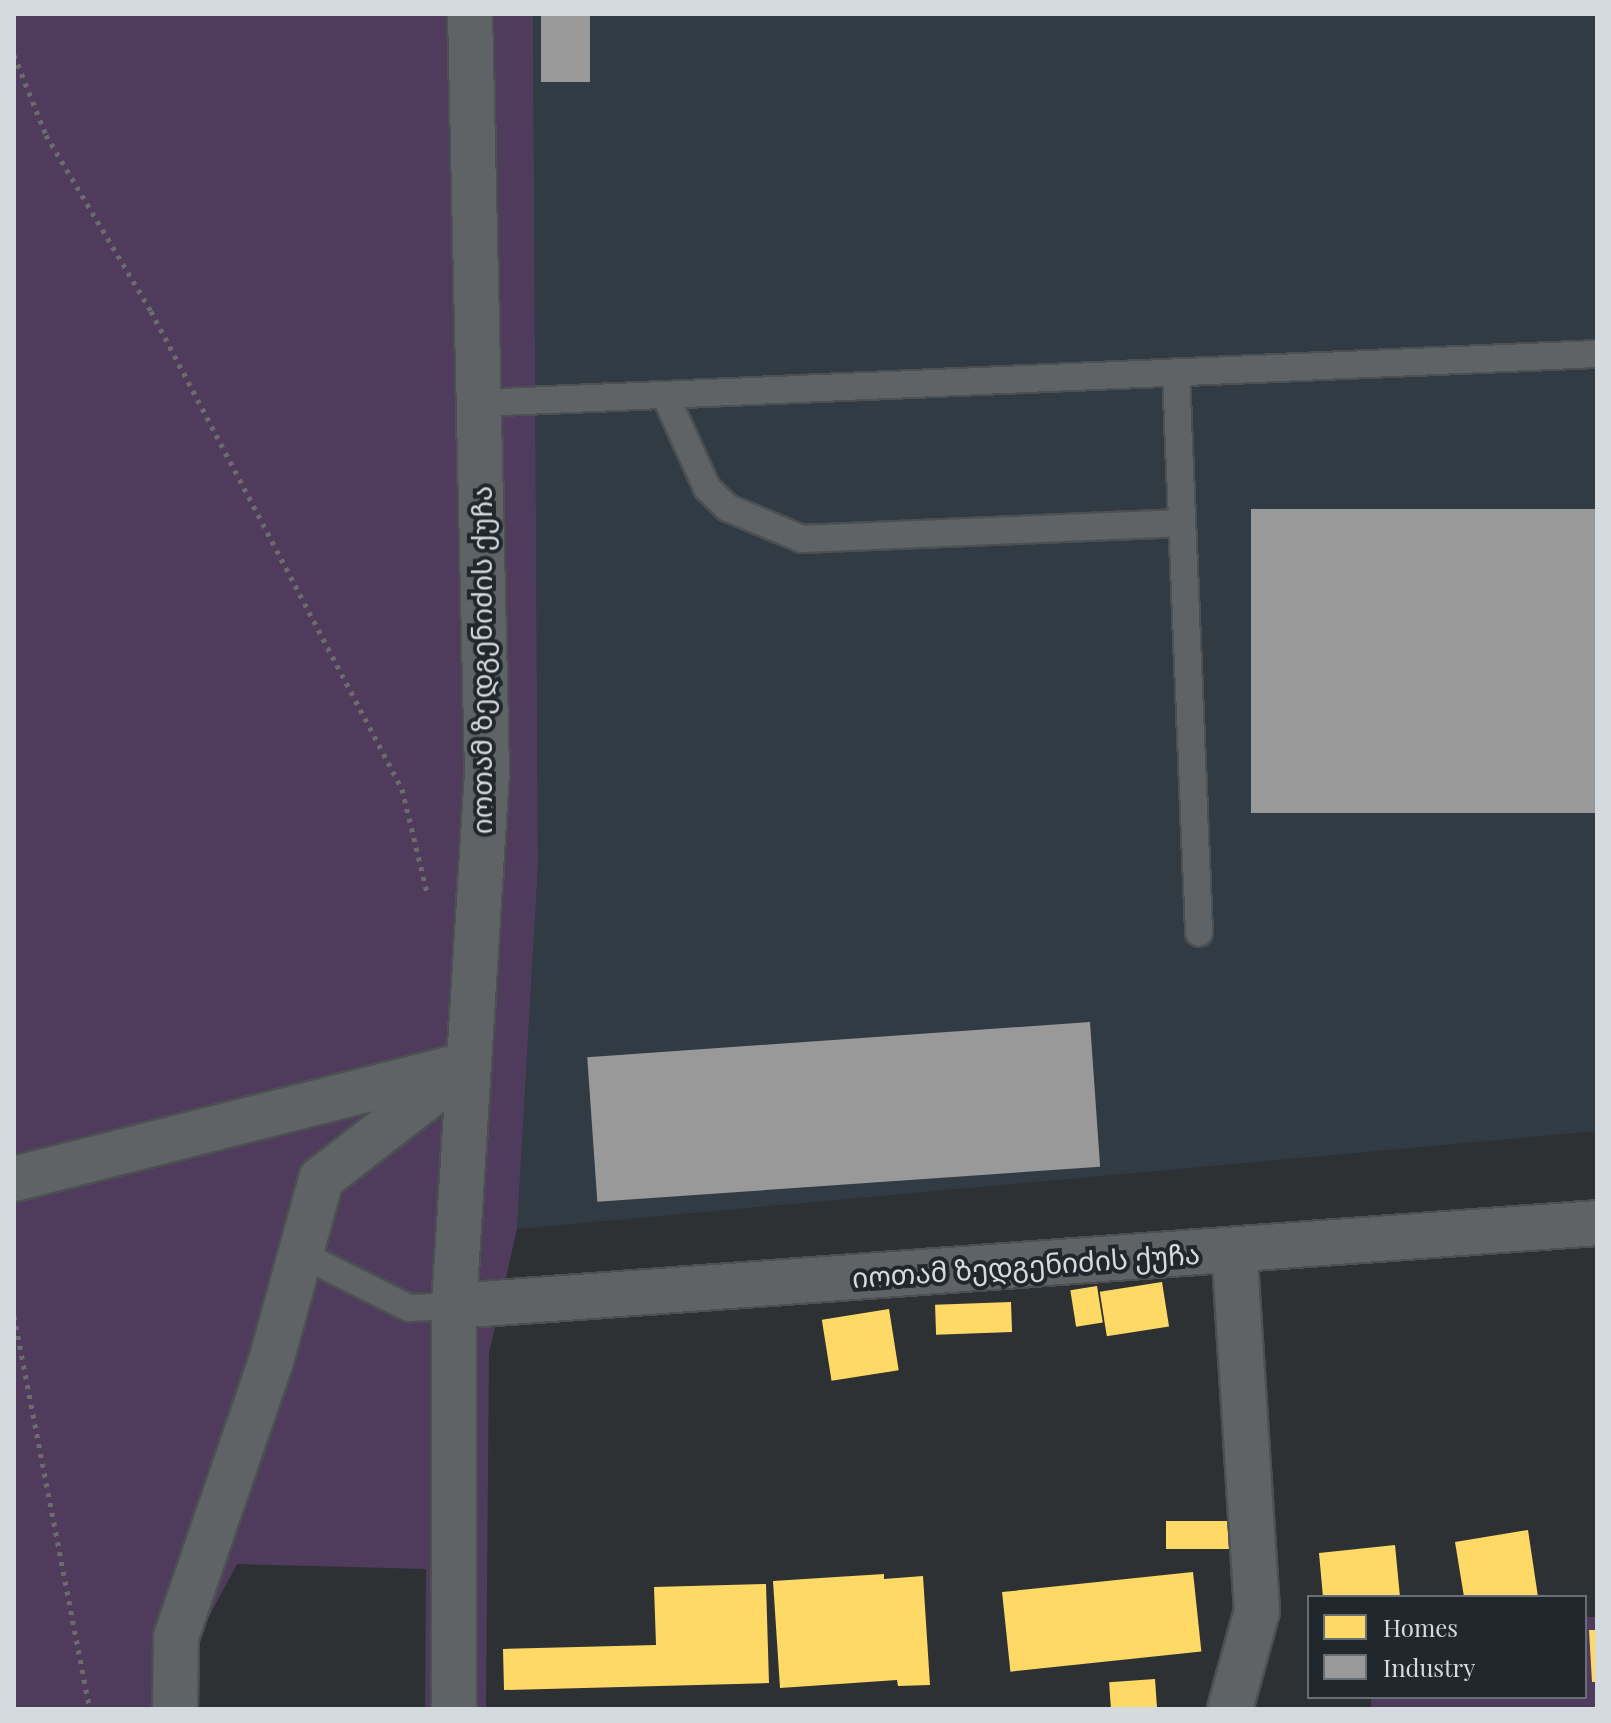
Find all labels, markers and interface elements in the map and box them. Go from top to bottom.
street label: იოთამ ზედგენიძის ქუჩა [464,486,498,834]
street label: იოთამ ზედგენიძის ქუჩა [851,1236,1201,1294]
legend [1307,1595,1587,1699]
text: Homes [1383,1611,1458,1643]
text: Industry [1383,1651,1475,1683]

